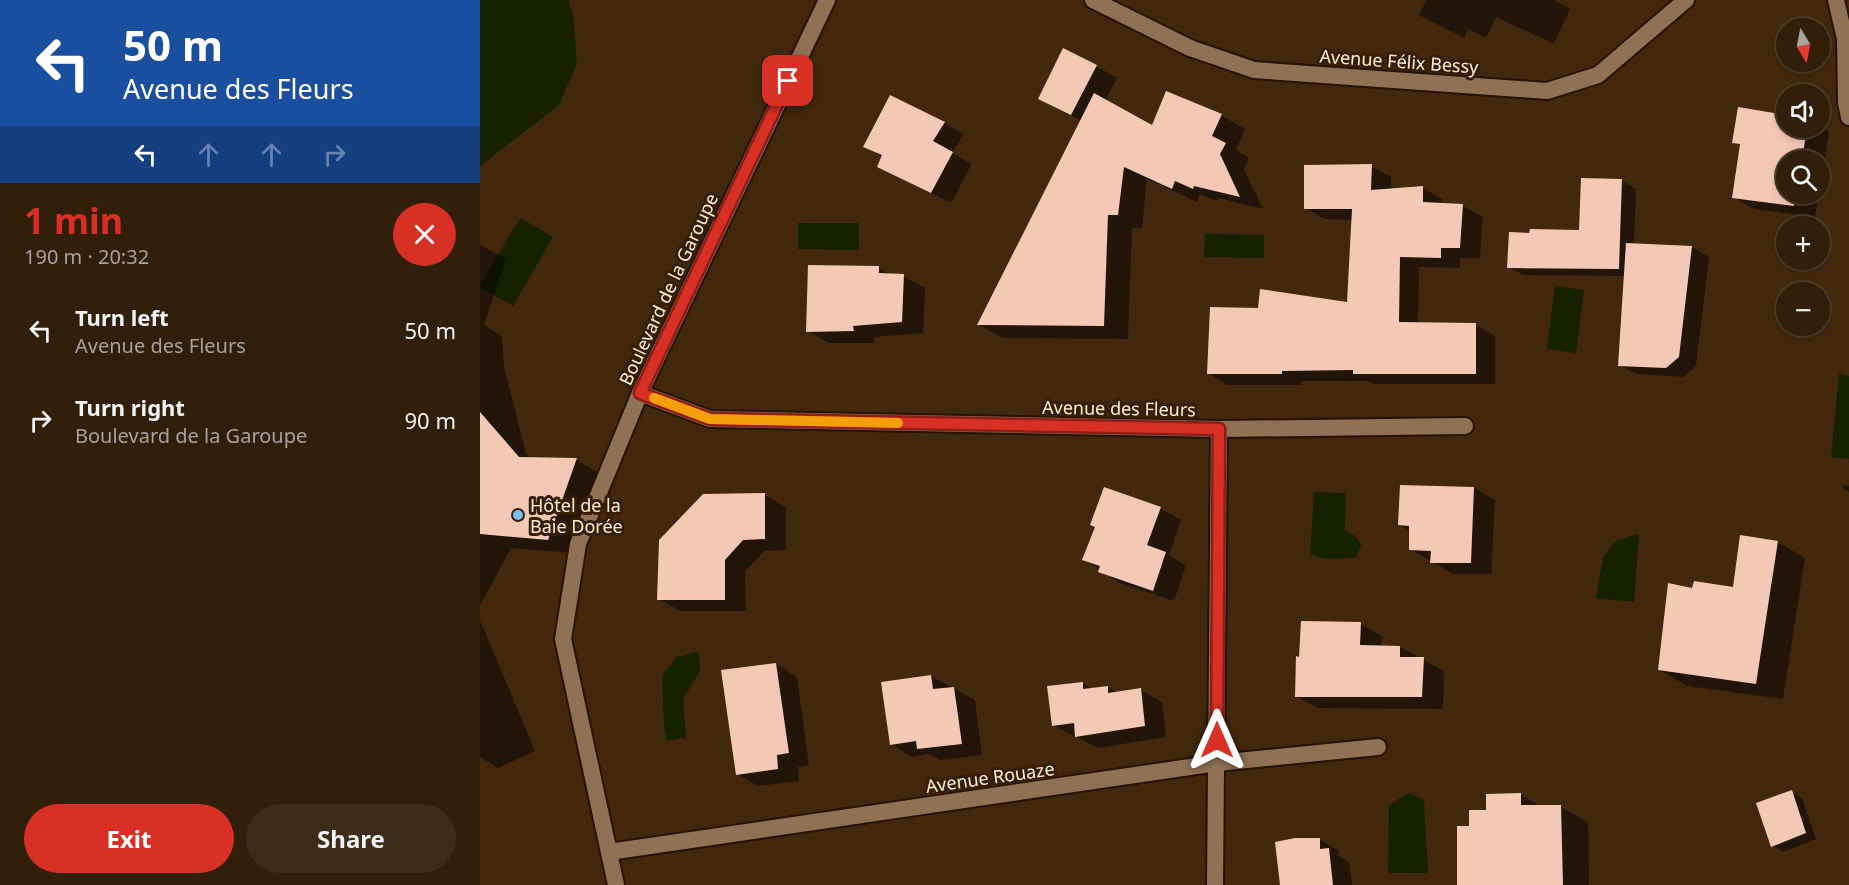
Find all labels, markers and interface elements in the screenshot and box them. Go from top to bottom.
text: 50 m [123,16,223,73]
north arrow [1776,18,1830,72]
map controls [1776,18,1830,336]
icon: left [24,24,102,102]
street label: Avenue Félix Bessy [1319,43,1480,79]
pin [762,55,813,106]
icon: arrive [771,64,804,97]
text: Avenue des Fleurs [123,70,354,107]
button: sound [1776,84,1830,138]
icon: left [129,138,162,171]
icon: ahead [192,138,225,171]
icon: ahead [255,138,288,171]
icon: right [318,138,351,171]
button: search [1776,150,1830,204]
street label: Boulevard de la Garoupe [613,189,723,389]
text: 1 min [24,196,123,245]
button: close [393,203,456,266]
button: + [1776,216,1830,270]
text: 190 m · 20:32 [24,243,149,270]
button: − [1776,282,1830,336]
text: Turn left [75,302,169,332]
icon: left [24,314,57,347]
text: 50 m [405,315,456,345]
text: Avenue des Fleurs [75,332,246,359]
text: Turn right [75,392,185,422]
street label: Avenue des Fleurs [1042,395,1196,421]
icon: right [24,404,57,437]
text: 90 m [405,405,456,435]
text: Boulevard de la Garoupe [75,422,307,449]
place label: Hôtel de la Baie Dorée [530,493,623,538]
marker: Hôtel de la Baie Dorée [511,508,525,522]
position arrow [1185,708,1249,772]
street label: Avenue Rouaze [924,756,1056,798]
button: Exit [24,804,234,873]
button: Share [246,804,456,873]

